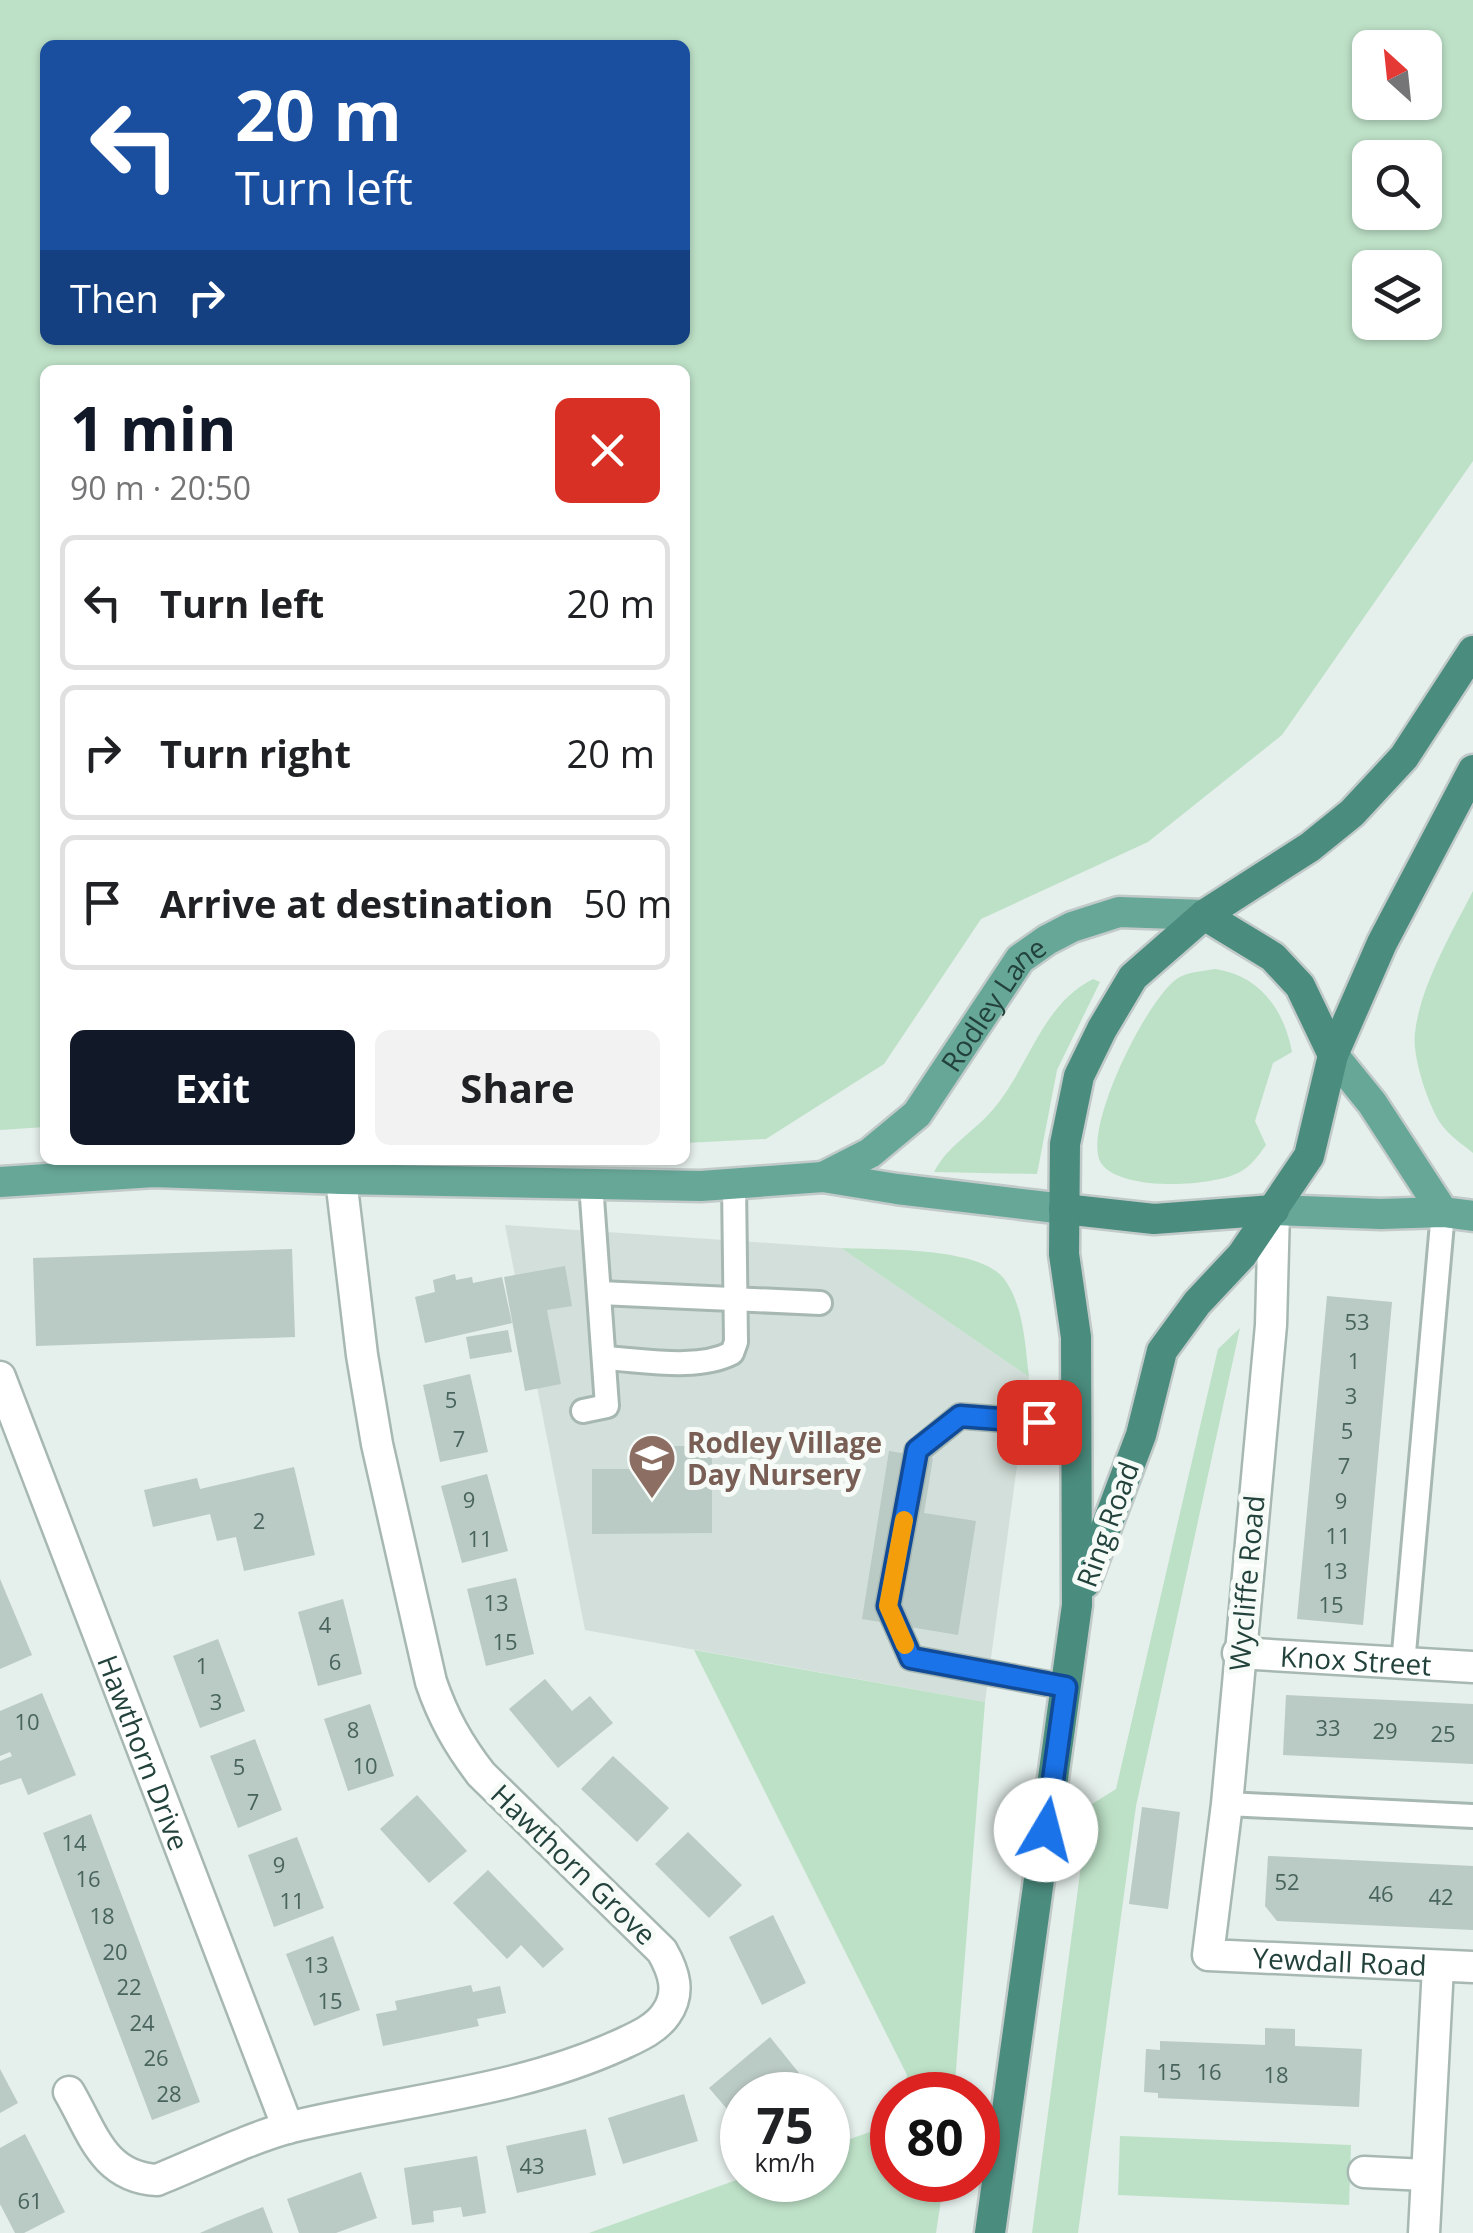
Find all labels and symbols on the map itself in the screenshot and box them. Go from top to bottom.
north arrow [1352,30,1442,120]
street label: Rodley Lane [932,928,1053,1079]
house number: 53 [1344,1306,1370,1336]
house number: 1 [1348,1345,1360,1375]
pin [997,1380,1082,1465]
house number: 3 [1345,1380,1357,1410]
house number: 5 [445,1384,457,1414]
house number: 5 [1341,1415,1353,1445]
house number: 7 [453,1423,465,1453]
place label: Rodley Village Day Nursery [687,1423,882,1493]
school or university icon: Rodley Village Day Nursery [626,1432,678,1500]
house number: 7 [1338,1450,1350,1480]
street label: Ring Road [1067,1456,1147,1592]
house number: 9 [463,1484,475,1514]
house number: 9 [1335,1485,1347,1515]
street label: Wycliffe Road [1219,1494,1273,1672]
house number: 2 [253,1505,265,1535]
house number: 11 [1325,1520,1351,1550]
house number: 11 [467,1523,493,1553]
house number: 13 [1322,1555,1348,1585]
house number: 13 [483,1587,509,1617]
house number: 15 [1318,1589,1344,1619]
house number: 4 [319,1609,332,1639]
house number: 15 [492,1626,518,1656]
street label: Knox Street [1279,1637,1432,1683]
house number: 6 [329,1646,341,1676]
street label: Hawthorn Drive [89,1649,199,1856]
house number: 1 [196,1650,208,1680]
house number: 3 [210,1686,222,1716]
house number: 10 [14,1706,40,1736]
house number: 33 [1315,1712,1341,1742]
house number: 8 [347,1714,359,1744]
house number: 29 [1372,1715,1398,1745]
house number: 25 [1430,1718,1456,1748]
house number: 10 [352,1750,378,1780]
house number: 5 [233,1751,245,1781]
street label: Hawthorn Grove [483,1775,665,1953]
position arrow [994,1778,1098,1882]
house number: 7 [247,1786,259,1816]
house number: 14 [61,1827,87,1857]
house number: 9 [273,1849,285,1879]
house number: 16 [75,1863,101,1893]
house number: 52 [1274,1866,1300,1896]
house number: 46 [1368,1878,1394,1908]
house number: 42 [1428,1881,1454,1911]
house number: 11 [279,1885,305,1915]
house number: 18 [89,1900,115,1930]
house number: 20 [102,1936,128,1966]
street label: Yewdall Road [1252,1938,1427,1984]
house number: 13 [303,1949,329,1979]
house number: 22 [116,1971,142,2001]
house number: 15 [317,1985,343,2015]
house number: 24 [129,2007,155,2037]
house number: 26 [143,2042,169,2072]
house number: 15 [1156,2056,1182,2086]
house number: 16 [1196,2056,1222,2086]
house number: 18 [1263,2059,1289,2089]
speed limit sign: 80 [870,2072,1000,2202]
house number: 28 [156,2078,182,2108]
house number: 43 [519,2150,545,2180]
house number: 61 [17,2185,43,2215]

